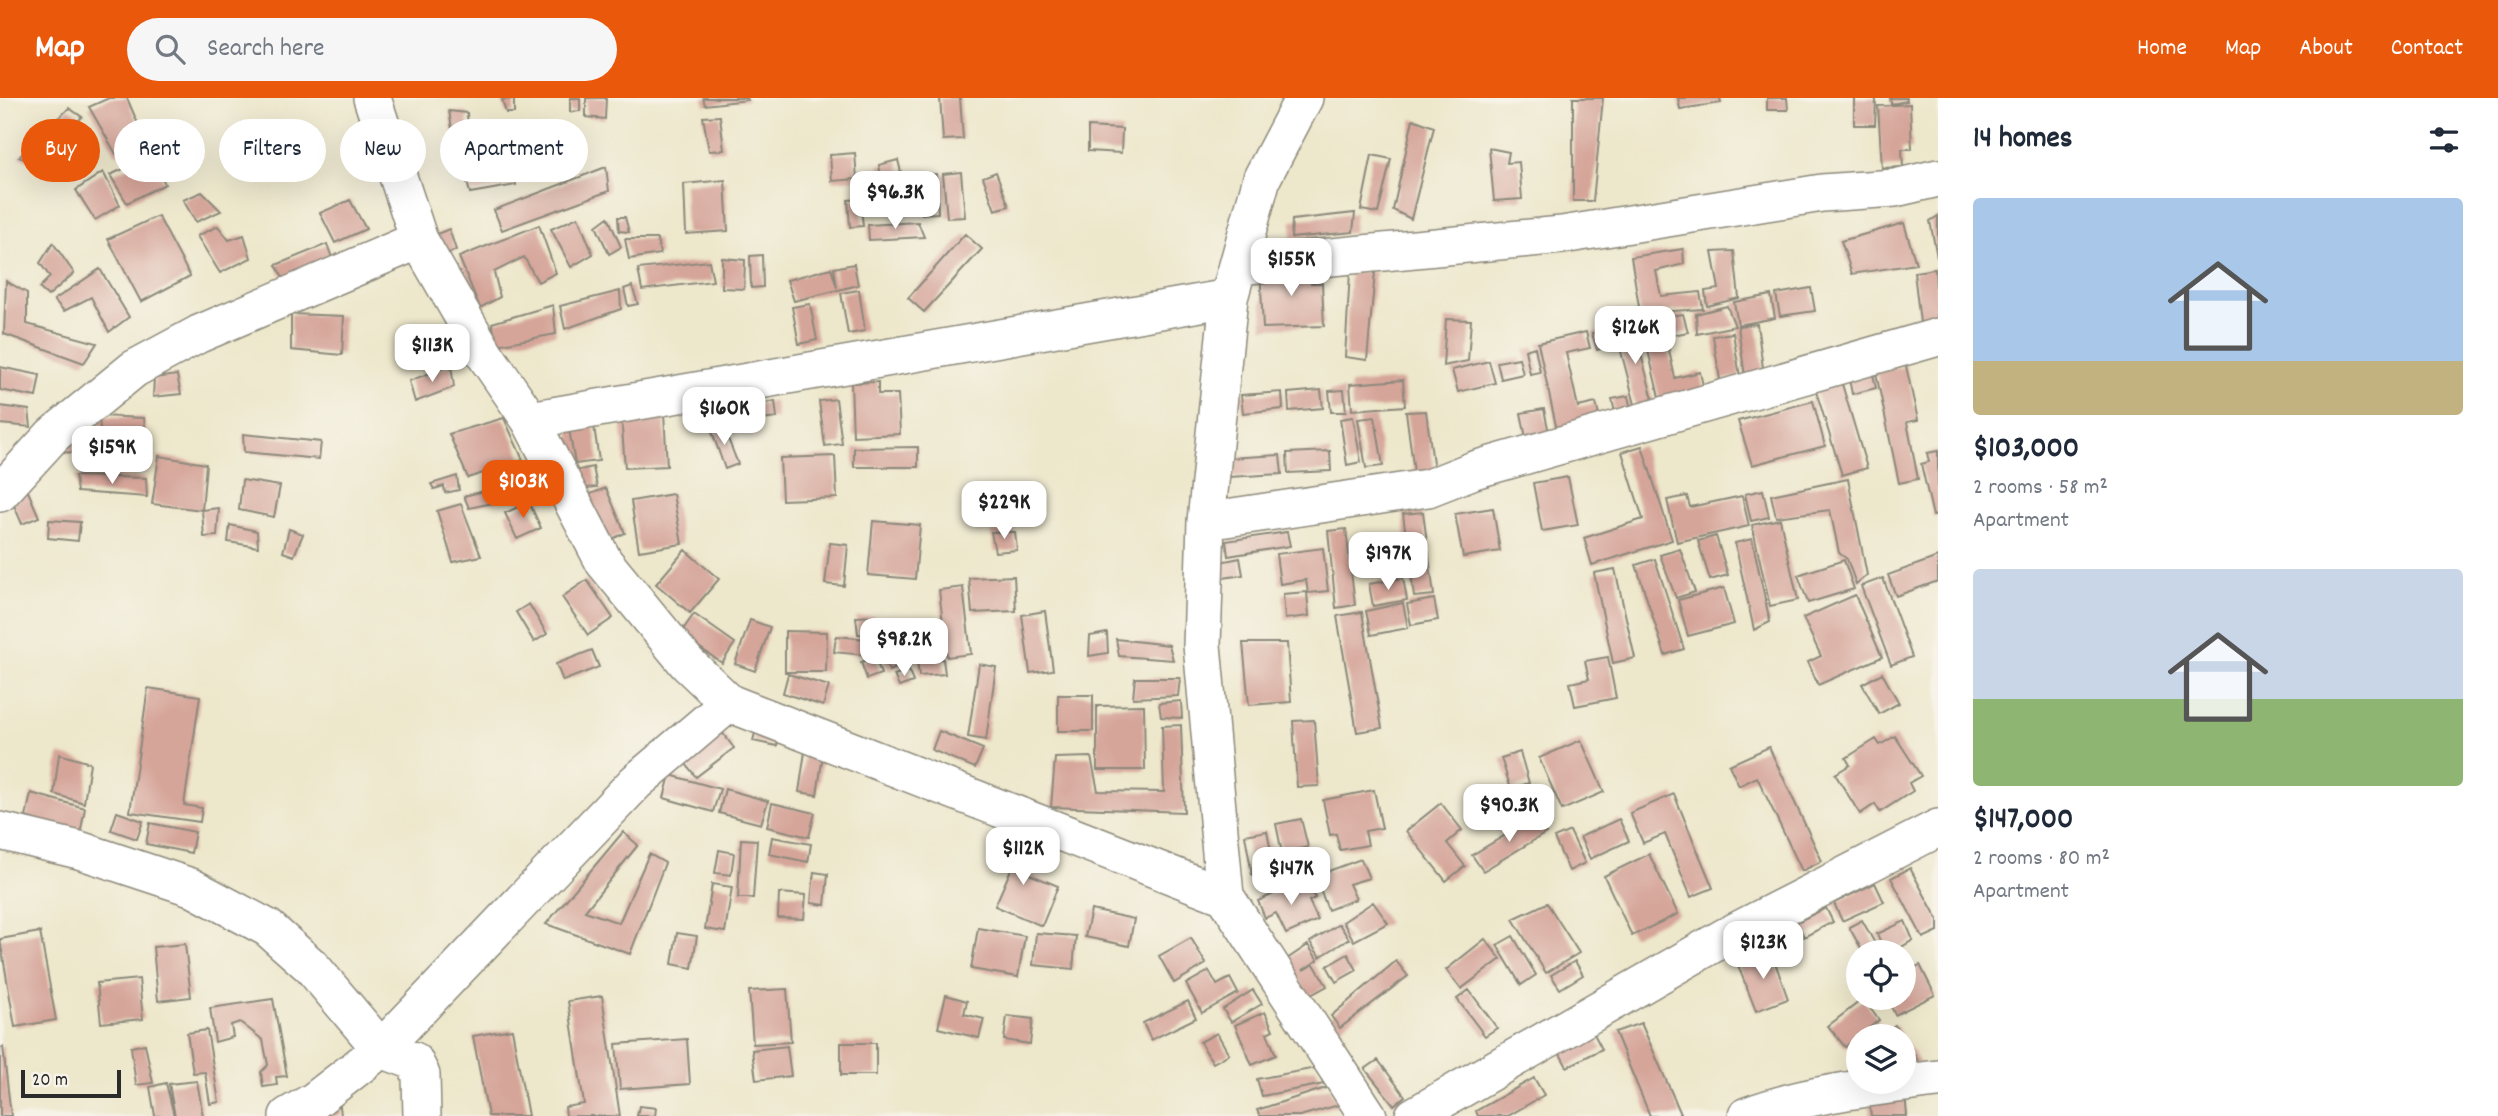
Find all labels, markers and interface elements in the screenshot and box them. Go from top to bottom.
search box [127,18,617,81]
text: Map [35,26,85,73]
icon: search [151,30,189,68]
text: Search here [207,31,325,68]
text: Home [2137,32,2187,66]
text: Map [2225,32,2261,66]
text: About [2299,32,2353,66]
text: Contact [2391,32,2463,66]
chip: Buy [21,119,100,182]
chip: Rent [114,119,205,182]
chip: Filters [219,119,326,182]
chip: New [340,119,426,182]
chip: Apartment [440,119,588,182]
text: 14 homes [1973,119,2072,162]
icon: filters [2425,121,2463,159]
pin: $96.3K [838,172,952,231]
text: $96.3K [866,177,924,210]
pin: $155K [1242,238,1340,298]
icon: home [2155,243,2281,369]
text: $155K [1267,244,1315,277]
pin: $126K [1586,306,1684,366]
text: $126K [1611,312,1659,345]
pin: $113K [383,324,481,384]
text: $113K [411,330,453,363]
pin: $160K [675,388,773,447]
text: $160K [698,393,750,426]
pin: $159K [63,426,161,486]
text: $103,000 [1973,429,2079,472]
text: $159K [88,432,136,465]
pin: $103K [474,460,572,520]
text: $103K [498,466,548,499]
text: 2 rooms · 58 m² [1973,472,2108,505]
pin: $229K [955,482,1053,541]
text: $229K [978,487,1030,520]
text: Apartment [1973,505,2069,538]
pin: $197K [1339,532,1437,592]
text: $197K [1365,538,1411,571]
icon: home [2155,614,2281,740]
pin: $98.2K [847,618,961,678]
text: $98.2K [876,624,932,657]
pin: $90.3K [1452,784,1566,844]
text: $90.3K [1479,790,1539,823]
text: $147,000 [1973,800,2073,843]
pin: $112K [974,828,1072,887]
text: $112K [1002,833,1044,866]
text: 2 rooms · 80 m² [1973,843,2110,876]
pin: $147K [1242,848,1340,907]
text: $147K [1268,853,1314,886]
text: Apartment [1973,876,2069,909]
pin: $123K [1714,922,1812,981]
text: $123K [1739,927,1787,960]
map controls [1846,940,1916,1094]
button: locate [1846,940,1916,1010]
button: layers [1846,1024,1916,1094]
scale bar [21,1067,121,1099]
text: 20 m [32,1068,68,1095]

